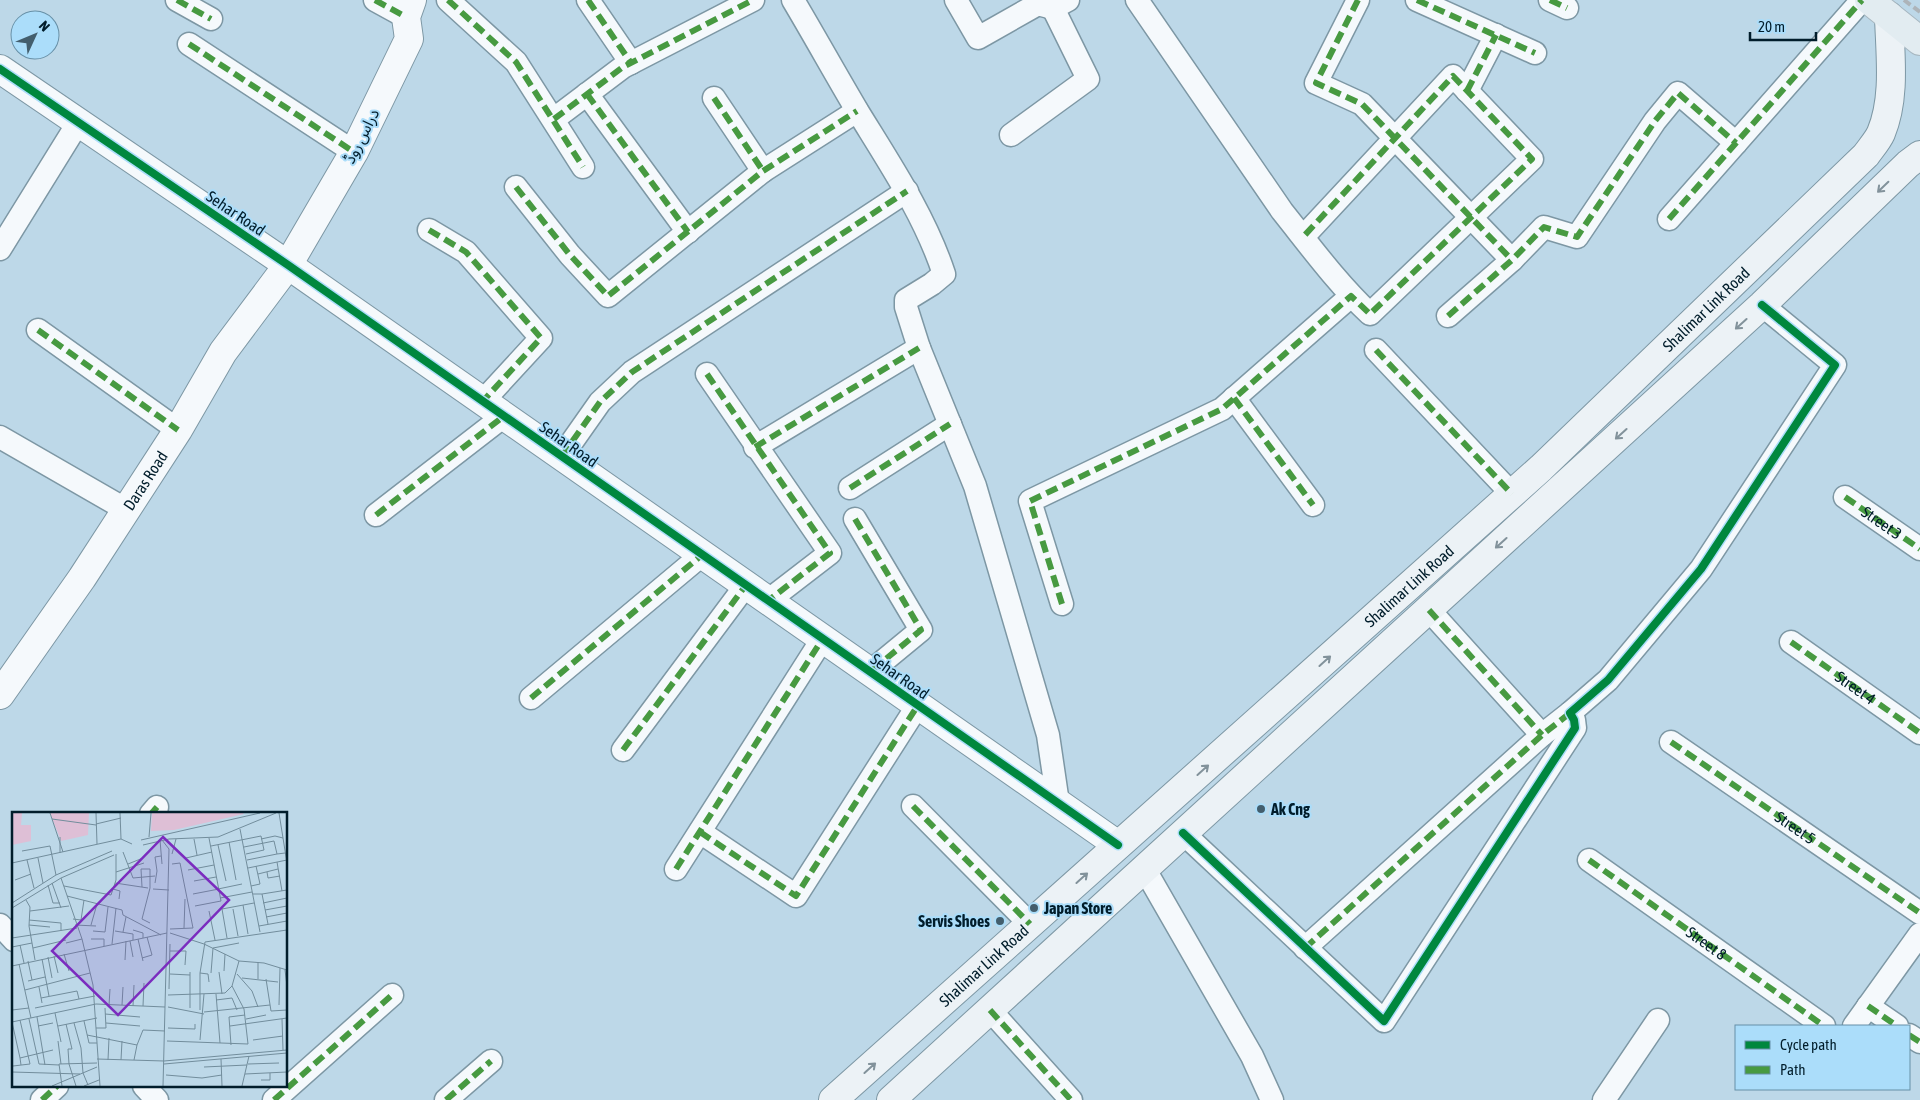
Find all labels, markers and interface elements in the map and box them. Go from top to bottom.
north arrow [10,10,60,60]
scale bar [1750,10,1816,42]
text: N [36,17,53,34]
text: 20 m [1758,18,1785,35]
street label: دراس روڈ [340,106,383,167]
one-way arrow [1877,181,1890,193]
street label: Sehar Road [203,187,269,239]
street label: Shalimar Link Road [1659,263,1753,355]
one-way arrow [1735,319,1748,330]
street label: Sehar Road [537,418,601,470]
one-way arrow [1614,428,1627,440]
street label: Daras Road [119,448,171,513]
street label: Street 3 [1858,502,1906,543]
one-way arrow [1494,537,1507,549]
street label: Shalimar Link Road [1361,541,1457,630]
street label: Sehar Road [868,650,932,702]
one-way arrow [1318,655,1331,667]
street label: Street 4 [1832,667,1879,708]
one-way arrow [1197,764,1210,775]
place label: Ak Cng [1270,800,1310,818]
marker: Ak Cng [1255,803,1267,815]
street label: Street 5 [1772,807,1819,848]
inset map [12,812,288,1088]
one-way arrow [1076,872,1089,884]
place label: Japan Store [1043,899,1112,917]
marker: Japan Store [1028,902,1040,914]
place label: Servis Shoes [918,912,990,930]
marker: Servis Shoes [994,915,1006,927]
street label: Shalimar Link Road [935,921,1032,1010]
street label: Street 8 [1683,923,1730,963]
legend [1735,1025,1910,1090]
text: Cycle path [1780,1036,1837,1053]
text: Path [1780,1061,1806,1078]
one-way arrow [863,1062,876,1073]

